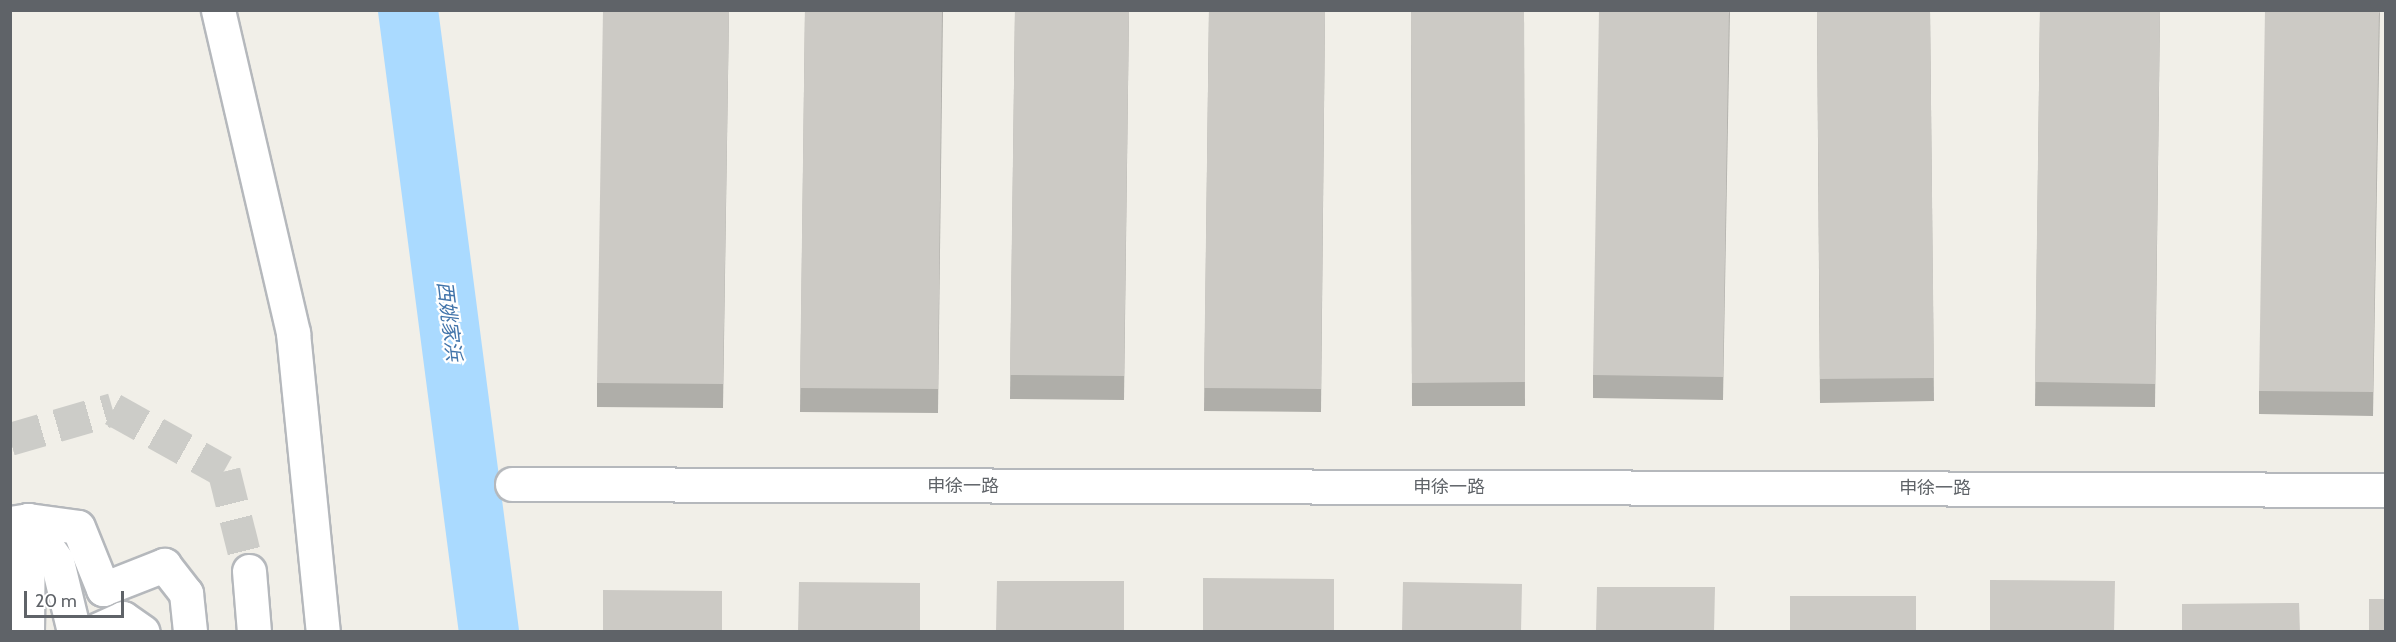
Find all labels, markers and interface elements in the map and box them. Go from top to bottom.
water label: 西姚家浜 [432,280,466,362]
street label: 申徐一路 [927,475,999,497]
street label: 申徐一路 [1413,476,1485,498]
street label: 申徐一路 [1899,477,1971,499]
scale bar [27,579,128,617]
text: 20 m [35,590,77,612]

